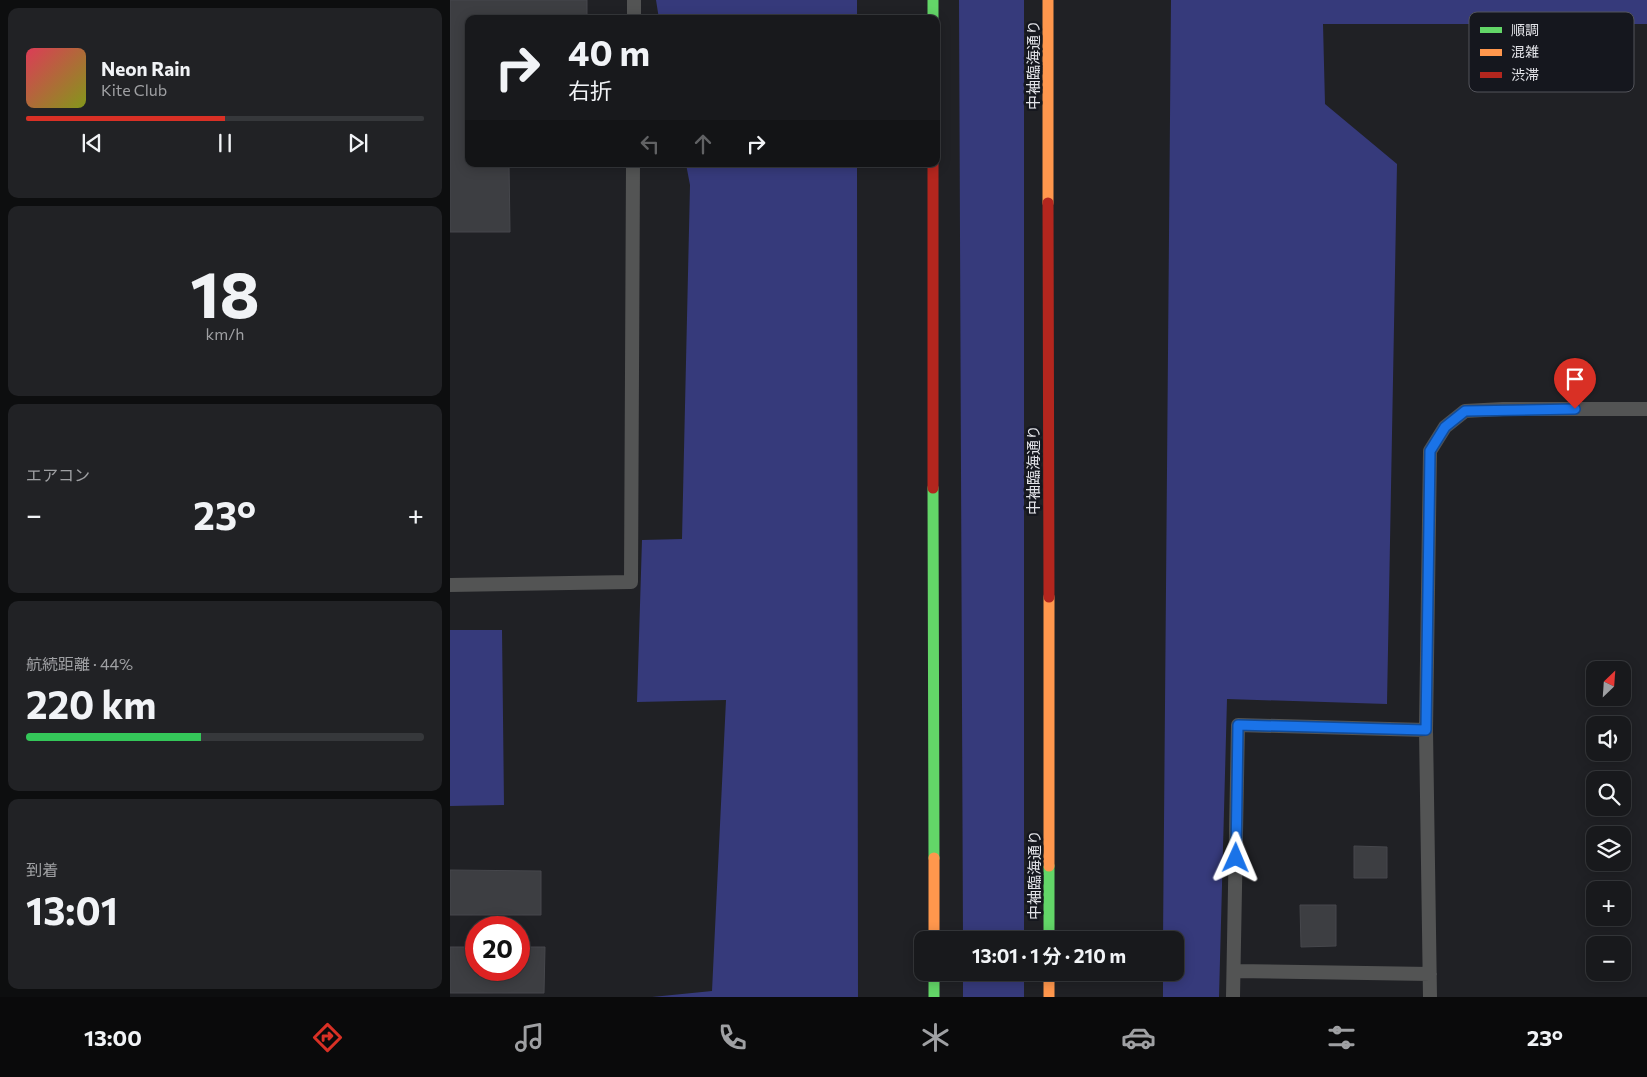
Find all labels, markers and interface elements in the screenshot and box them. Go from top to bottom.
legend [1469,12,1634,92]
street label: 中袖臨海通り [1024,20,1042,110]
text: 順調 [1511,21,1539,38]
text: 40 m [568,30,650,73]
icon: right [485,35,550,100]
text: 混雑 [1511,43,1539,60]
text: Neon Rain [101,57,191,80]
text: 渋滞 [1511,66,1539,83]
text: 右折 [568,77,612,104]
text: Kite Club [101,80,167,99]
icon: previous [78,129,106,157]
icon: pause [211,129,239,157]
icon: next [344,129,372,157]
icon: left [636,130,664,158]
icon: ahead [689,130,717,158]
icon: right [742,130,770,158]
text: 18 [190,252,260,331]
text: km/h [206,324,244,343]
pin [1554,358,1596,409]
icon: arrive [1561,365,1589,393]
street label: 中袖臨海通り [1024,425,1042,515]
text: エアコン [26,465,90,484]
text: 23° [193,491,256,538]
text: − [26,497,42,531]
text: + [408,497,424,531]
text: 航続距離 · 44% [26,654,133,673]
north arrow [1586,661,1631,706]
map controls [1586,661,1631,981]
text: 220 km [26,680,156,727]
button: sound [1586,716,1631,761]
button: search [1586,771,1631,816]
button: layers [1586,826,1631,871]
street label: 中袖臨海通り [1025,830,1043,920]
position arrow [1209,831,1261,883]
text: 到着 [26,860,58,879]
button: + [1586,881,1631,926]
text: 13:01 [26,886,118,933]
speed limit sign: 20 [465,916,530,981]
button: − [1586,936,1631,981]
text: 13:01 · 1 分 · 210 m [972,944,1126,967]
icon: directions [310,1020,345,1055]
icon: music [512,1020,547,1055]
icon: phone [715,1020,750,1055]
icon: climate [918,1020,953,1055]
icon: car [1121,1020,1156,1055]
icon: filters [1324,1020,1359,1055]
text: 13:00 [84,1024,142,1051]
text: 23° [1527,1024,1563,1051]

